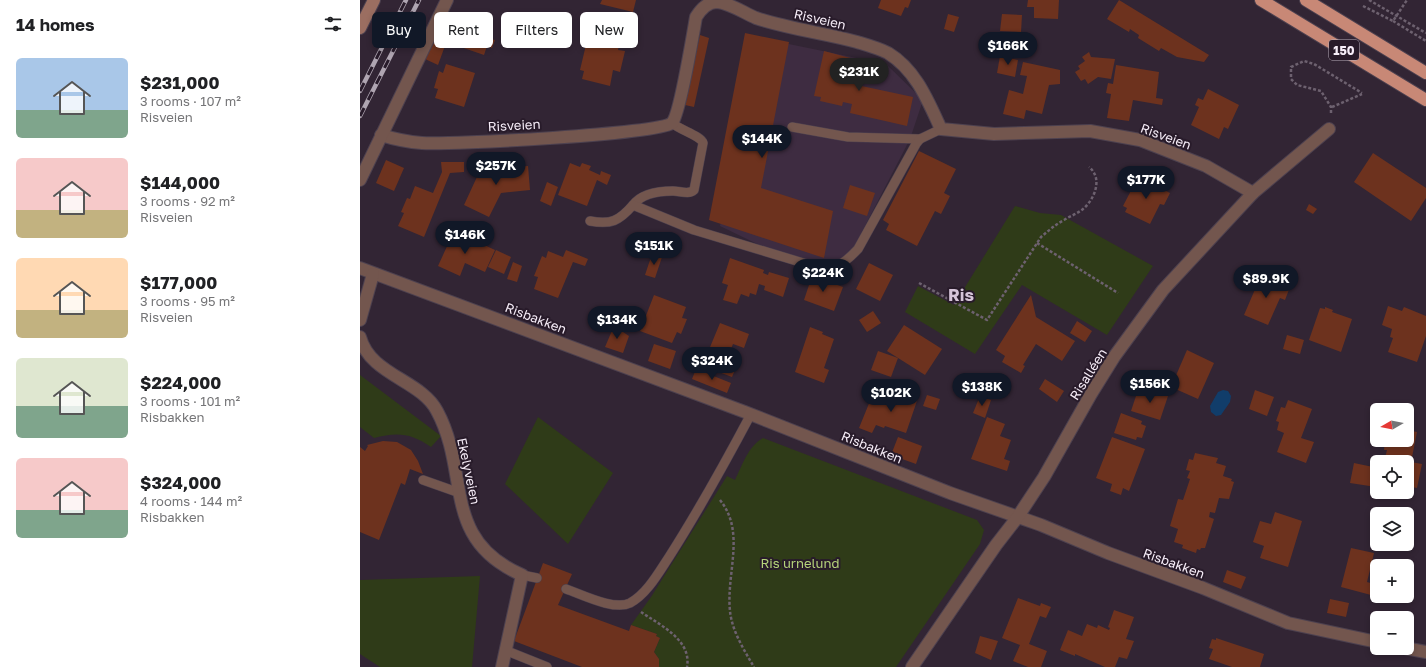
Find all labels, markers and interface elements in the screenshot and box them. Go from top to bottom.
street label: Risveien [792,5,848,33]
chip: Buy [372,12,426,48]
chip: Rent [434,12,493,48]
chip: Filters [501,12,572,48]
chip: New [580,12,638,48]
icon: filters [322,13,344,35]
text: 14 homes [16,14,95,35]
pin: $166K [980,32,1036,66]
text: $166K [987,37,1029,53]
road number: 150 [1329,40,1359,60]
pin: $231K [831,58,887,92]
text: $231K [839,63,879,79]
text: $231,000 [140,72,219,93]
icon: home [48,74,96,122]
text: 3 rooms · 107 m² [140,93,241,109]
text: Risveien [140,109,193,125]
street label: Risveien [487,116,541,134]
street label: Risveien [1138,119,1194,153]
pin: $144K [734,125,790,159]
text: $144K [741,130,783,146]
pin: $257K [468,152,524,186]
text: $257K [475,157,517,173]
pin: $177K [1118,166,1174,200]
text: $177K [1126,171,1166,187]
text: $144,000 [140,172,220,193]
icon: home [48,174,96,222]
text: 3 rooms · 92 m² [140,193,235,209]
text: Risveien [140,209,193,225]
pin: $146K [437,221,493,255]
text: $146K [444,226,486,242]
pin: $151K [626,232,682,266]
text: $151K [634,237,674,253]
pin: $224K [795,259,851,293]
text: $224K [802,264,844,280]
pin: $89.9K [1233,265,1299,299]
text: $89.9K [1242,270,1290,286]
text: $177,000 [140,272,217,293]
icon: home [48,274,96,322]
district label: Ris [948,284,974,305]
text: 3 rooms · 95 m² [140,293,235,309]
street label: Risbakken [503,299,569,337]
pin: $134K [589,306,645,340]
text: Risveien [140,309,193,325]
text: $134K [597,311,637,327]
street label: Risalléen [1066,345,1110,403]
pin: $324K [684,347,740,381]
text: $324K [691,352,733,368]
pin: $156K [1122,370,1178,404]
text: $224,000 [140,372,221,393]
pin: $138K [954,373,1010,407]
icon: home [48,374,96,422]
text: $156K [1129,375,1171,391]
text: $138K [961,378,1003,394]
pin: $102K [863,379,919,413]
text: $102K [870,384,912,400]
text: 3 rooms · 101 m² [140,393,240,409]
north arrow [1370,403,1414,447]
map controls [1370,403,1414,655]
text: Risbakken [140,409,205,425]
street label: Risbakken [839,427,905,467]
street label: Ekelyveien [454,436,484,506]
button: locate [1370,455,1414,499]
text: $324,000 [140,472,221,493]
icon: home [48,474,96,522]
text: 4 rooms · 144 m² [140,493,242,509]
button: layers [1370,507,1414,551]
text: Risbakken [140,509,205,525]
street label: Risbakken [1141,544,1207,582]
park label: Ris urnelund [761,555,839,571]
button: + [1370,559,1414,603]
button: − [1370,611,1414,655]

